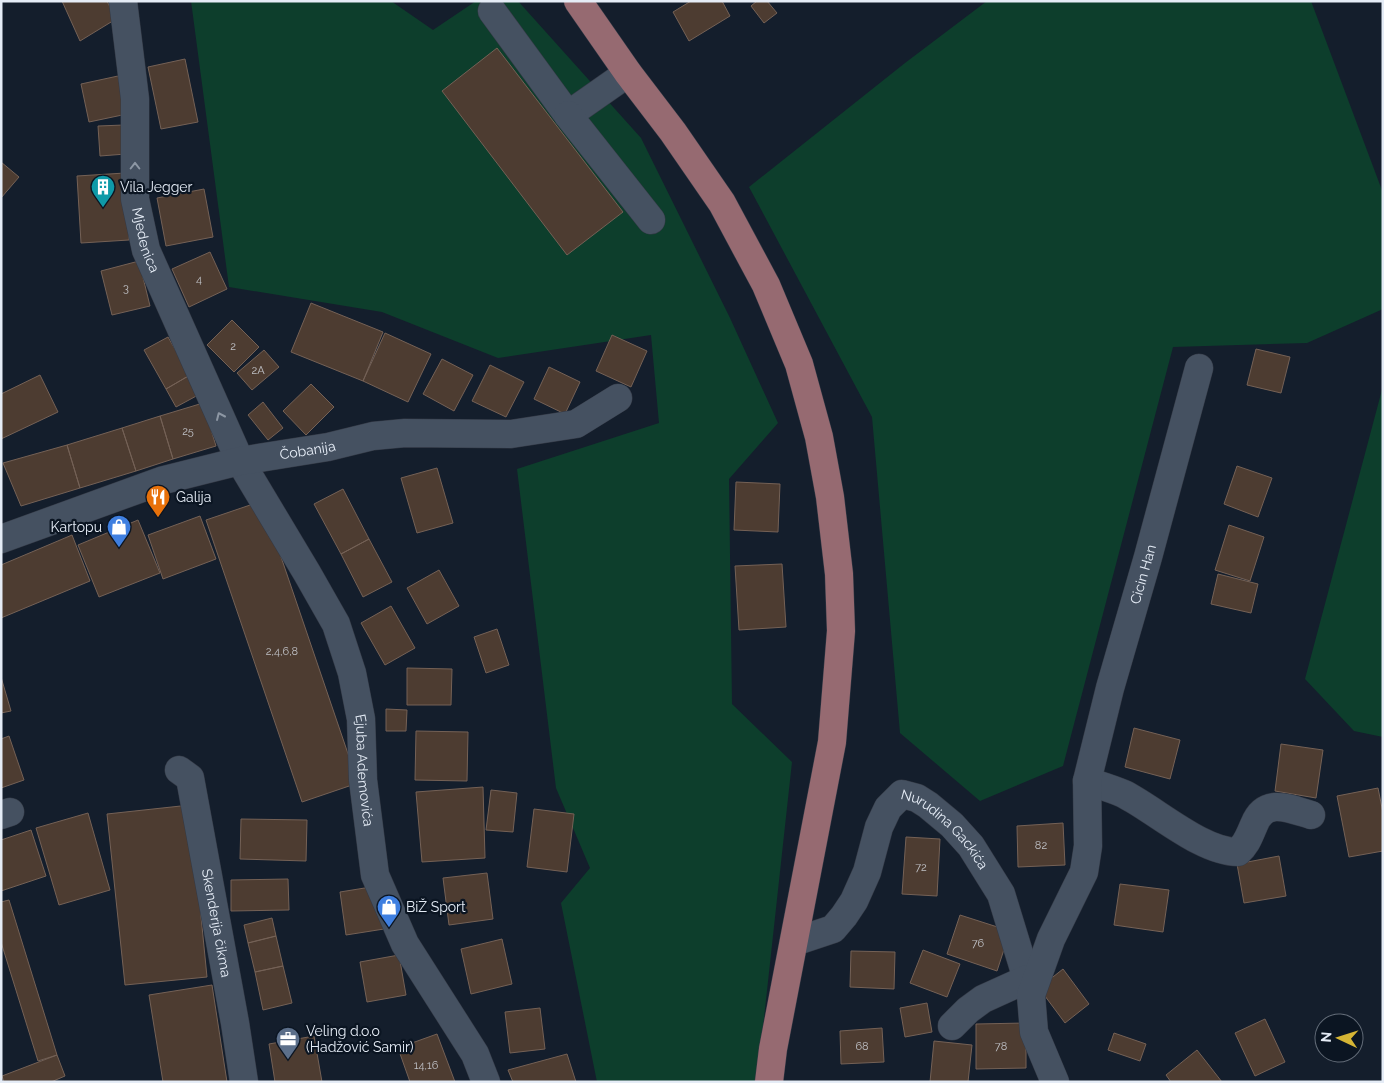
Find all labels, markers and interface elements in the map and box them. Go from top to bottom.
one-way arrow [130,161,140,169]
building icon: Vila Jegger [90,174,116,208]
place label: Vila Jegger [120,179,193,195]
street label: Mjedenica [129,206,163,275]
house number: 4 [196,273,202,286]
house number: 3 [123,282,129,295]
house number: 2 [230,340,236,353]
house number: 2A [251,364,265,377]
one-way arrow [216,412,227,421]
house number: 25 [182,425,194,438]
street label: Čobanija [278,437,337,463]
restaurant icon: Galija [145,484,171,518]
place label: Galija [176,489,211,505]
shop icon: Kartopu [106,514,132,548]
place label: Kartopu [51,519,102,535]
street label: Cicin Han [1127,543,1159,606]
house number: 2,4,6,8 [266,645,298,658]
street label: Ejuba Ademovića [352,713,377,827]
street label: Nurudina Gackića [899,786,992,872]
house number: 82 [1035,839,1047,852]
house number: 72 [915,861,927,874]
street label: Skenderija čikma [199,867,234,978]
shop icon: BiŽ Sport [376,894,402,928]
place label: BiŽ Sport [406,898,466,915]
house number: 76 [972,937,985,950]
north arrow [1314,1013,1364,1063]
place label: Veling d.o.o (Hadžović Samir) [306,1023,414,1055]
office icon: Veling d.o.o (Hadžović Samir) [275,1026,301,1060]
text: N [1318,1031,1334,1043]
house number: 68 [855,1040,869,1053]
house number: 78 [995,1040,1007,1053]
house number: 14,16 [414,1059,439,1072]

